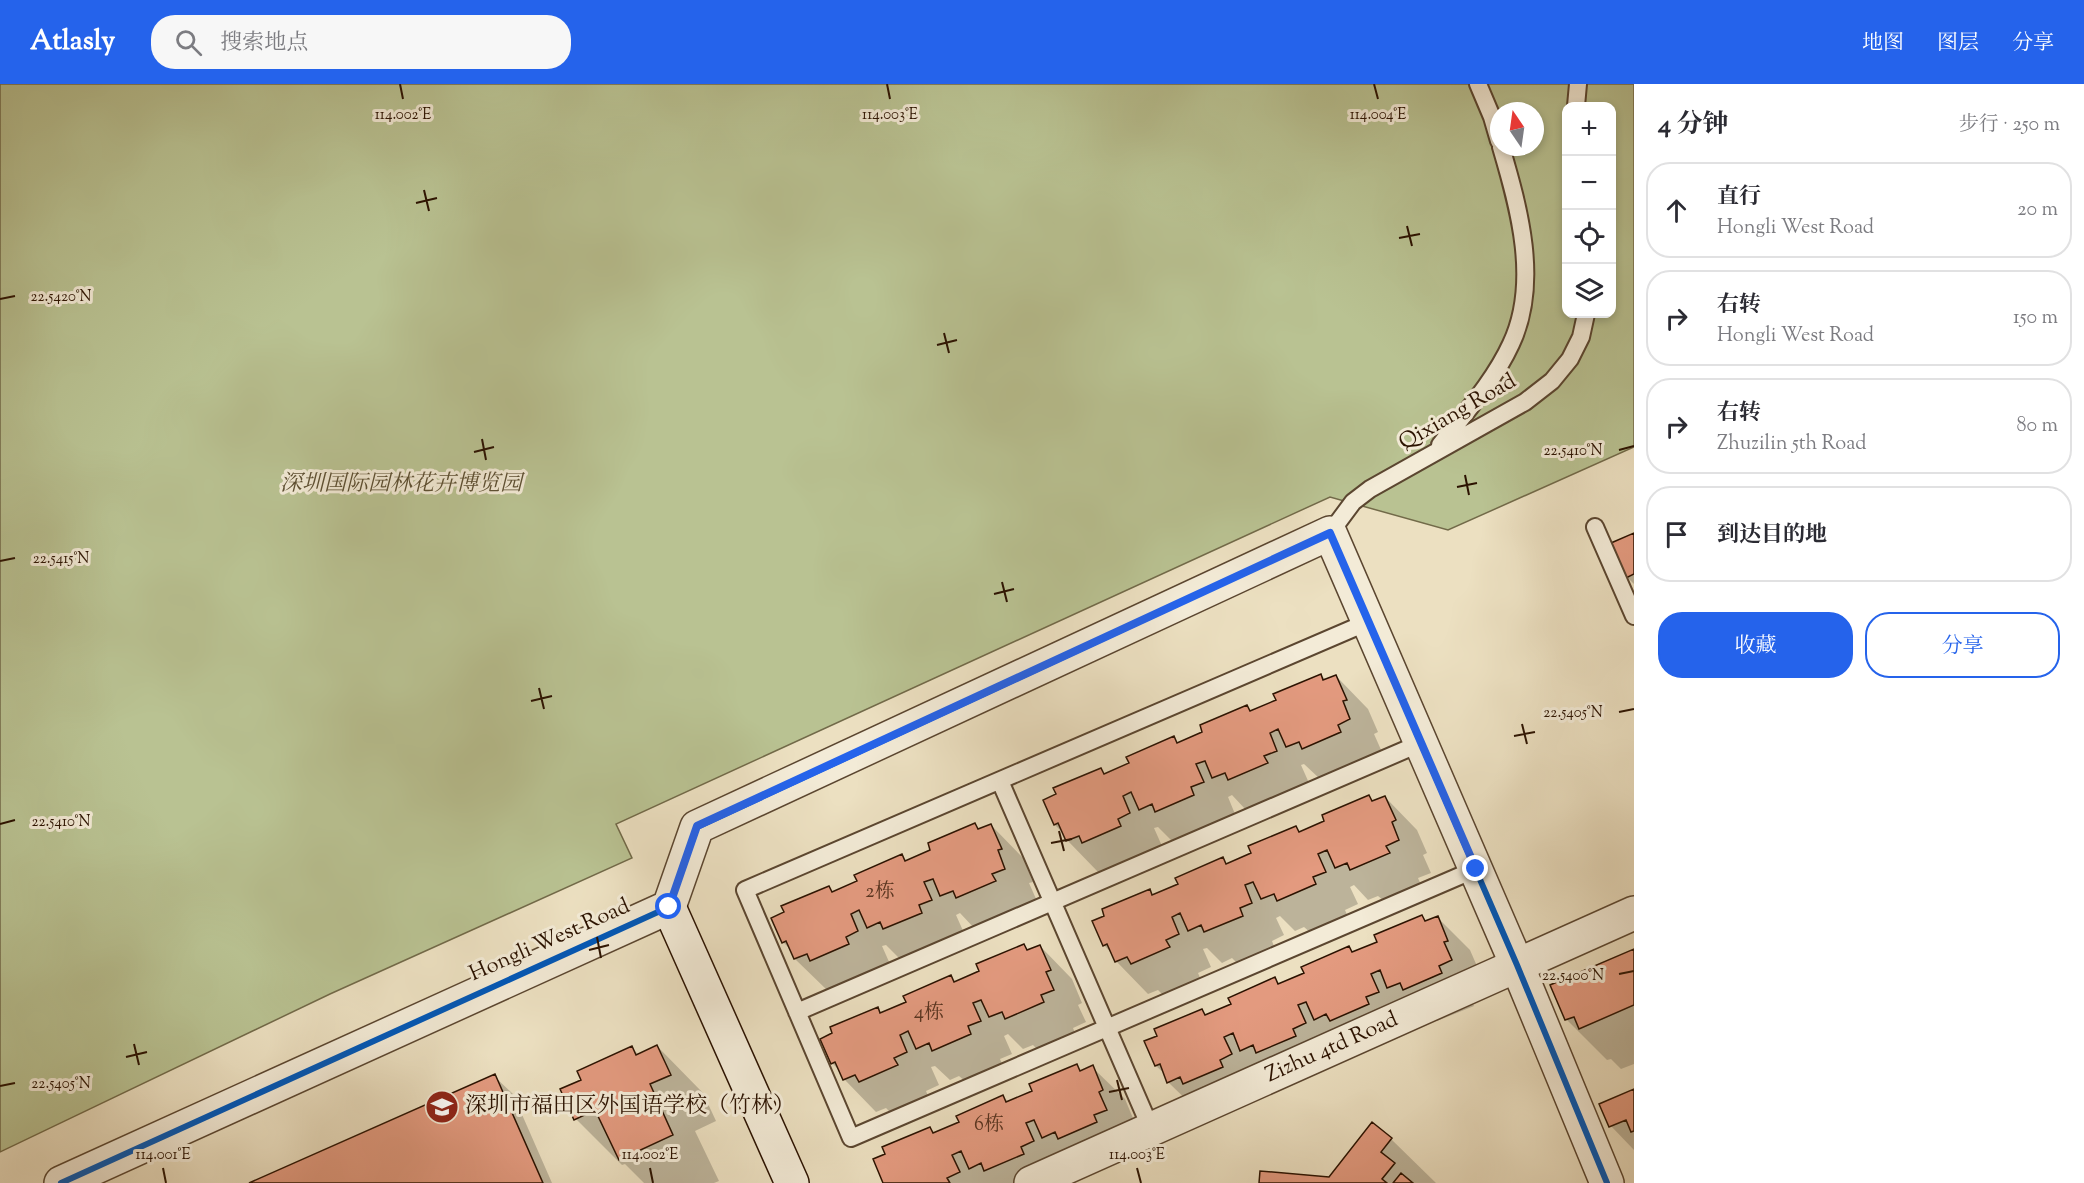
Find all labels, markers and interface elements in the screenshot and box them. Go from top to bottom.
search box [151,15,571,69]
text: Atlasly [30,22,115,62]
icon: search [172,26,205,59]
text: 搜索地点 [220,28,308,60]
text: 地图 [1862,29,1904,59]
text: 图层 [1937,29,1979,59]
text: 分享 [2012,29,2054,59]
north arrow [1490,102,1544,156]
map controls [1562,102,1616,318]
button: + [1562,102,1616,156]
text: 114.002°E [375,105,431,126]
text: 114.003°E [862,105,918,126]
text: 114.004°E [1350,105,1406,126]
text: 4 分钟 [1658,107,1729,144]
text: 步行 · 250 m [1959,111,2060,140]
button: − [1562,156,1616,210]
text: 直行 [1717,182,1761,214]
icon: ahead [1660,194,1693,227]
text: 20 m [2017,196,2058,225]
button: locate [1562,210,1616,264]
text: Hongli West Road [1717,214,1874,243]
button: layers [1562,264,1616,318]
text: 22.5420°N [30,287,92,308]
text: 右转 [1717,290,1761,322]
icon: right [1660,302,1693,335]
text: 150 m [2013,304,2058,333]
text: Hongli West Road [1717,322,1874,351]
street label: Qixiang Road [1393,366,1523,460]
text: 右转 [1717,398,1761,430]
icon: right [1660,410,1693,443]
text: 80 m [2017,412,2058,441]
text: Zhuzilin 5th Road [1717,430,1867,459]
text: 22.5410°N [1544,441,1603,462]
park label: 深圳国际园林花卉博览园 [280,469,525,501]
icon: arrive [1660,518,1693,551]
text: 到达目的地 [1717,520,1827,552]
text: 22.5415°N [33,549,89,570]
button: 收藏 [1658,612,1853,678]
button: 分享 [1865,612,2060,678]
text: 22.5405°N [1543,703,1603,724]
text: 22.5410°N [32,812,91,833]
route end [1462,855,1488,881]
house number: 2栋 [865,878,895,907]
street label: Hongli West Road [465,891,635,991]
route start [655,893,681,919]
text: 22.5400°N [1542,966,1604,987]
house number: 4栋 [914,999,944,1028]
street label: Zizhu 4td Road [1261,1005,1404,1092]
text: 22.5405°N [31,1074,91,1095]
school or university icon: 深圳市福田区外国语学校（竹林） [424,1089,460,1125]
place label: 深圳市福田区外国语学校（竹林） [465,1091,795,1123]
house number: 6栋 [974,1111,1004,1140]
text: 114.001°E [136,1145,190,1166]
text: 114.002°E [622,1145,678,1166]
text: 114.003°E [1109,1145,1165,1166]

